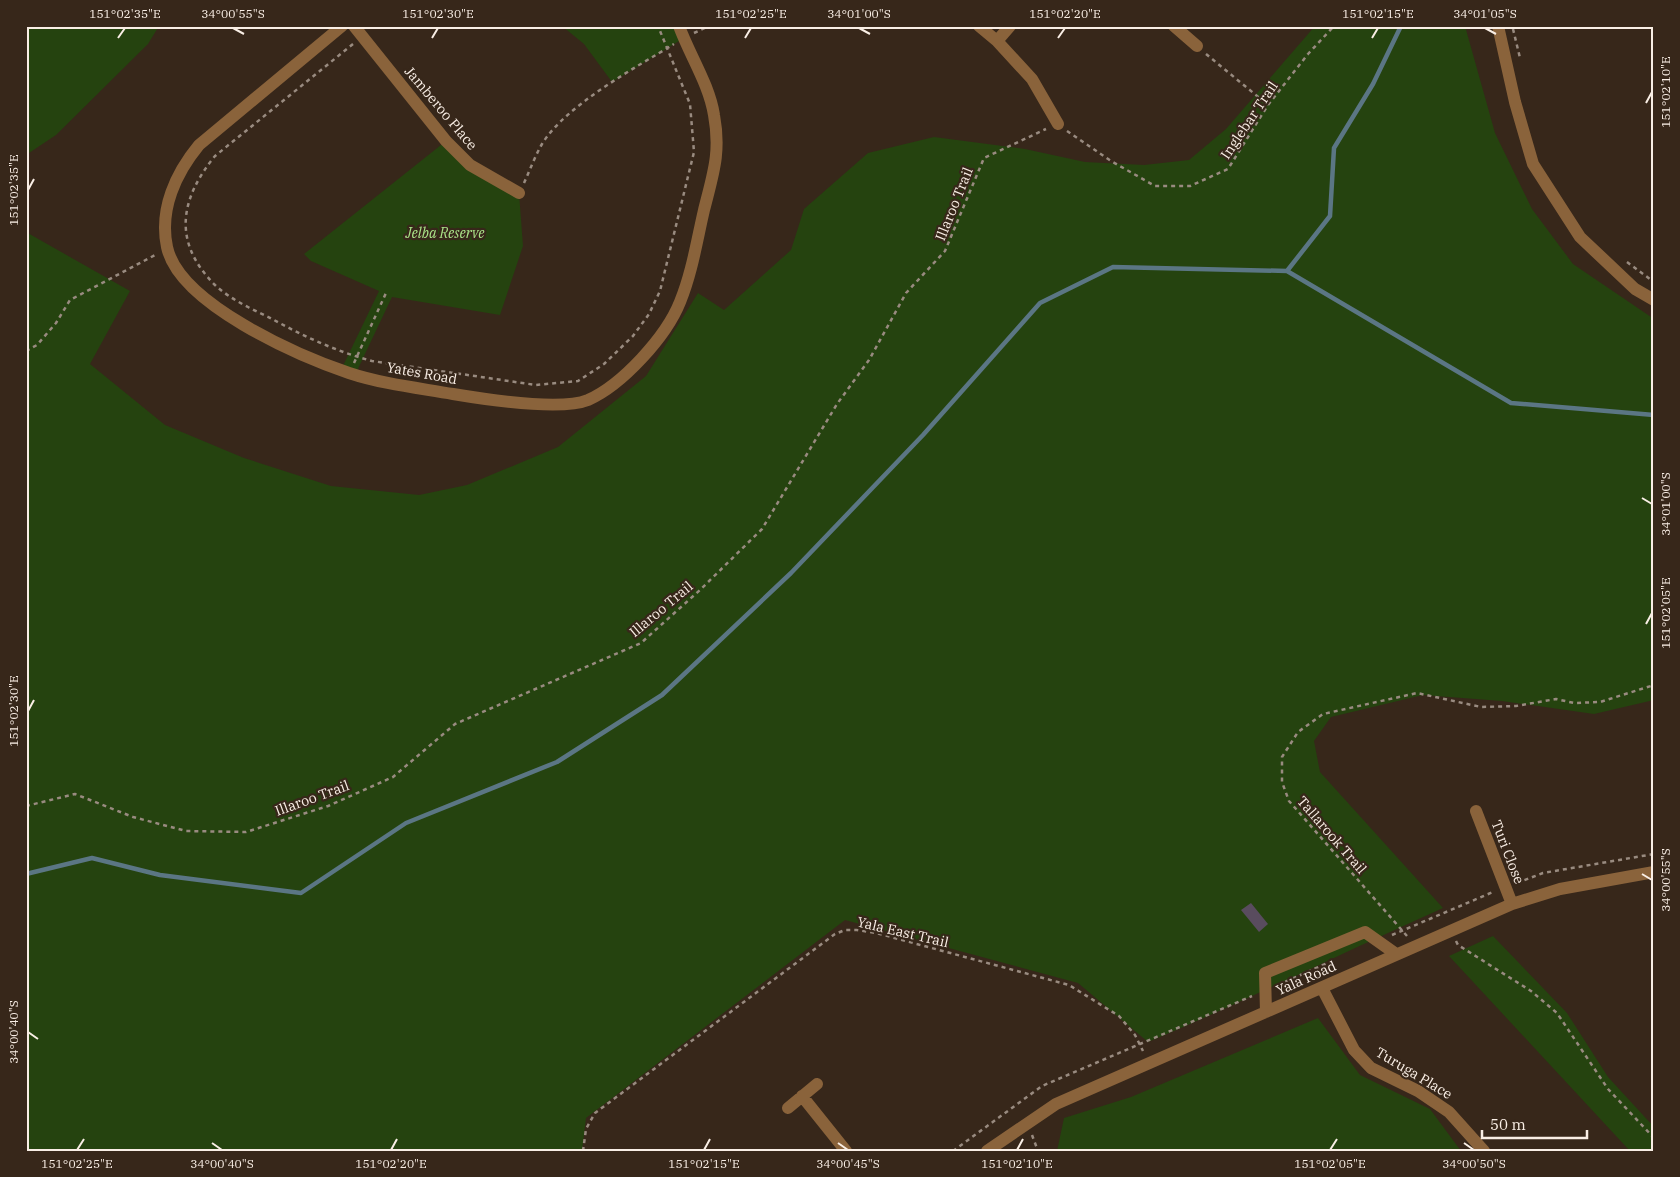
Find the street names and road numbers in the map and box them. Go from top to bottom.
street label: Jamberoo Place [401,62,481,154]
street label: Inglebar Trail [1216,78,1282,162]
street label: Illaroo Trail [931,165,977,243]
street label: Yates Road [385,358,459,388]
street label: Illaroo Trail [625,577,697,641]
street label: Illaroo Trail [272,776,352,820]
street label: Tallarook Trail [1293,792,1371,878]
street label: Turi Close [1488,818,1528,886]
street label: Yala East Trail [855,913,951,951]
street label: Yala Road [1273,957,1339,999]
street label: Turuga Place [1372,1043,1456,1103]

